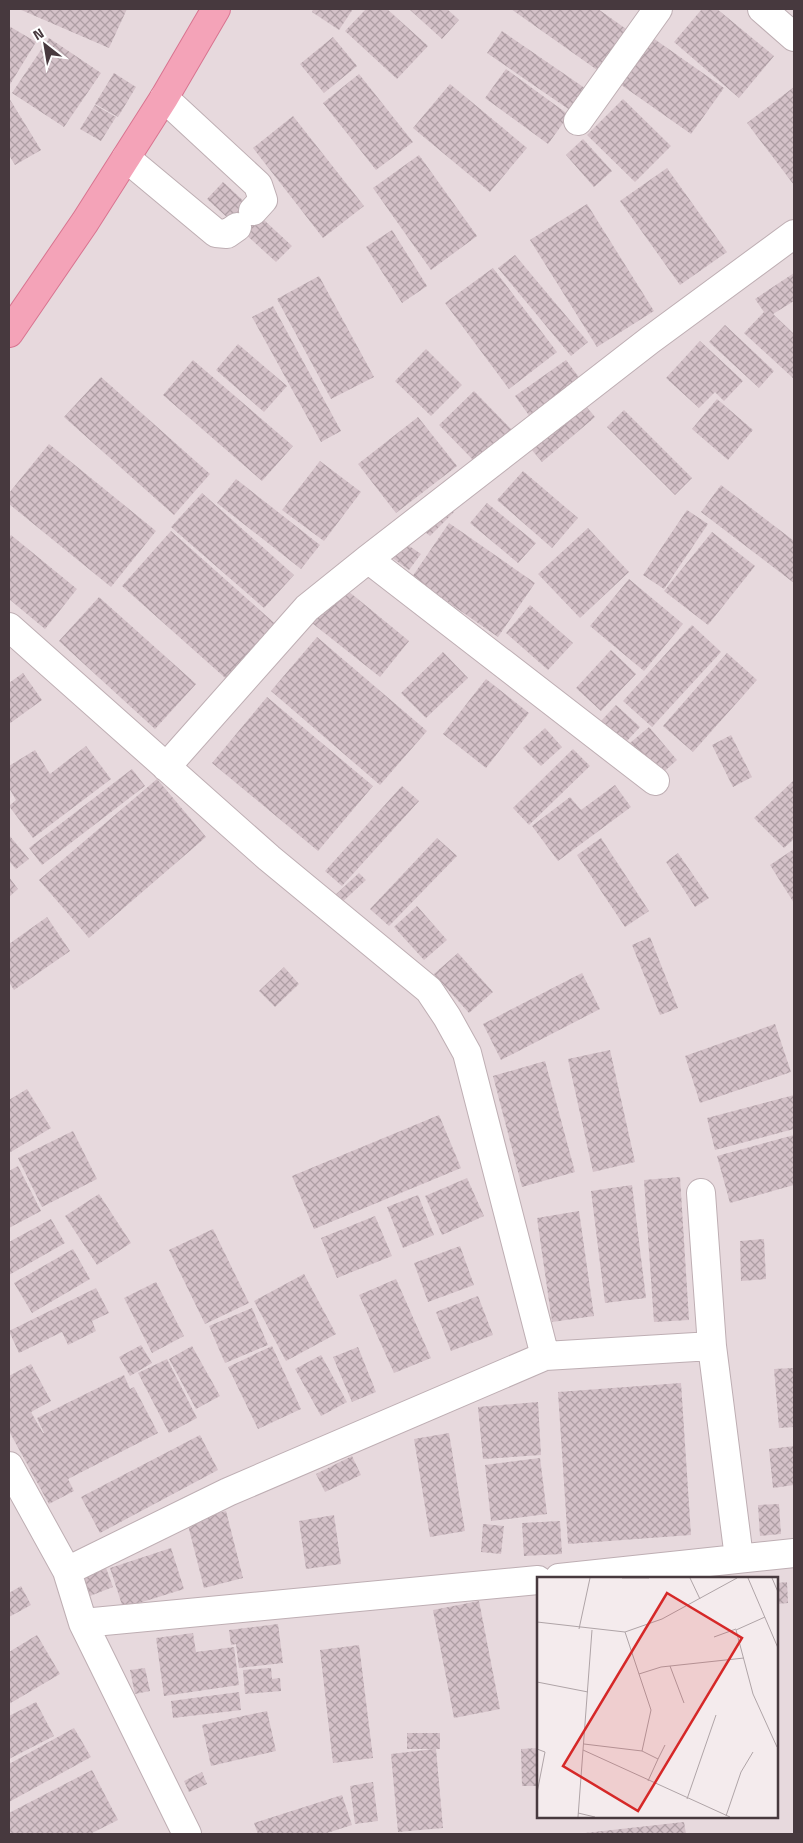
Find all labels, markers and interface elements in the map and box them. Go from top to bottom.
north arrow [20,20,70,70]
text: N [28,22,48,45]
inset map [537,1577,778,1818]

